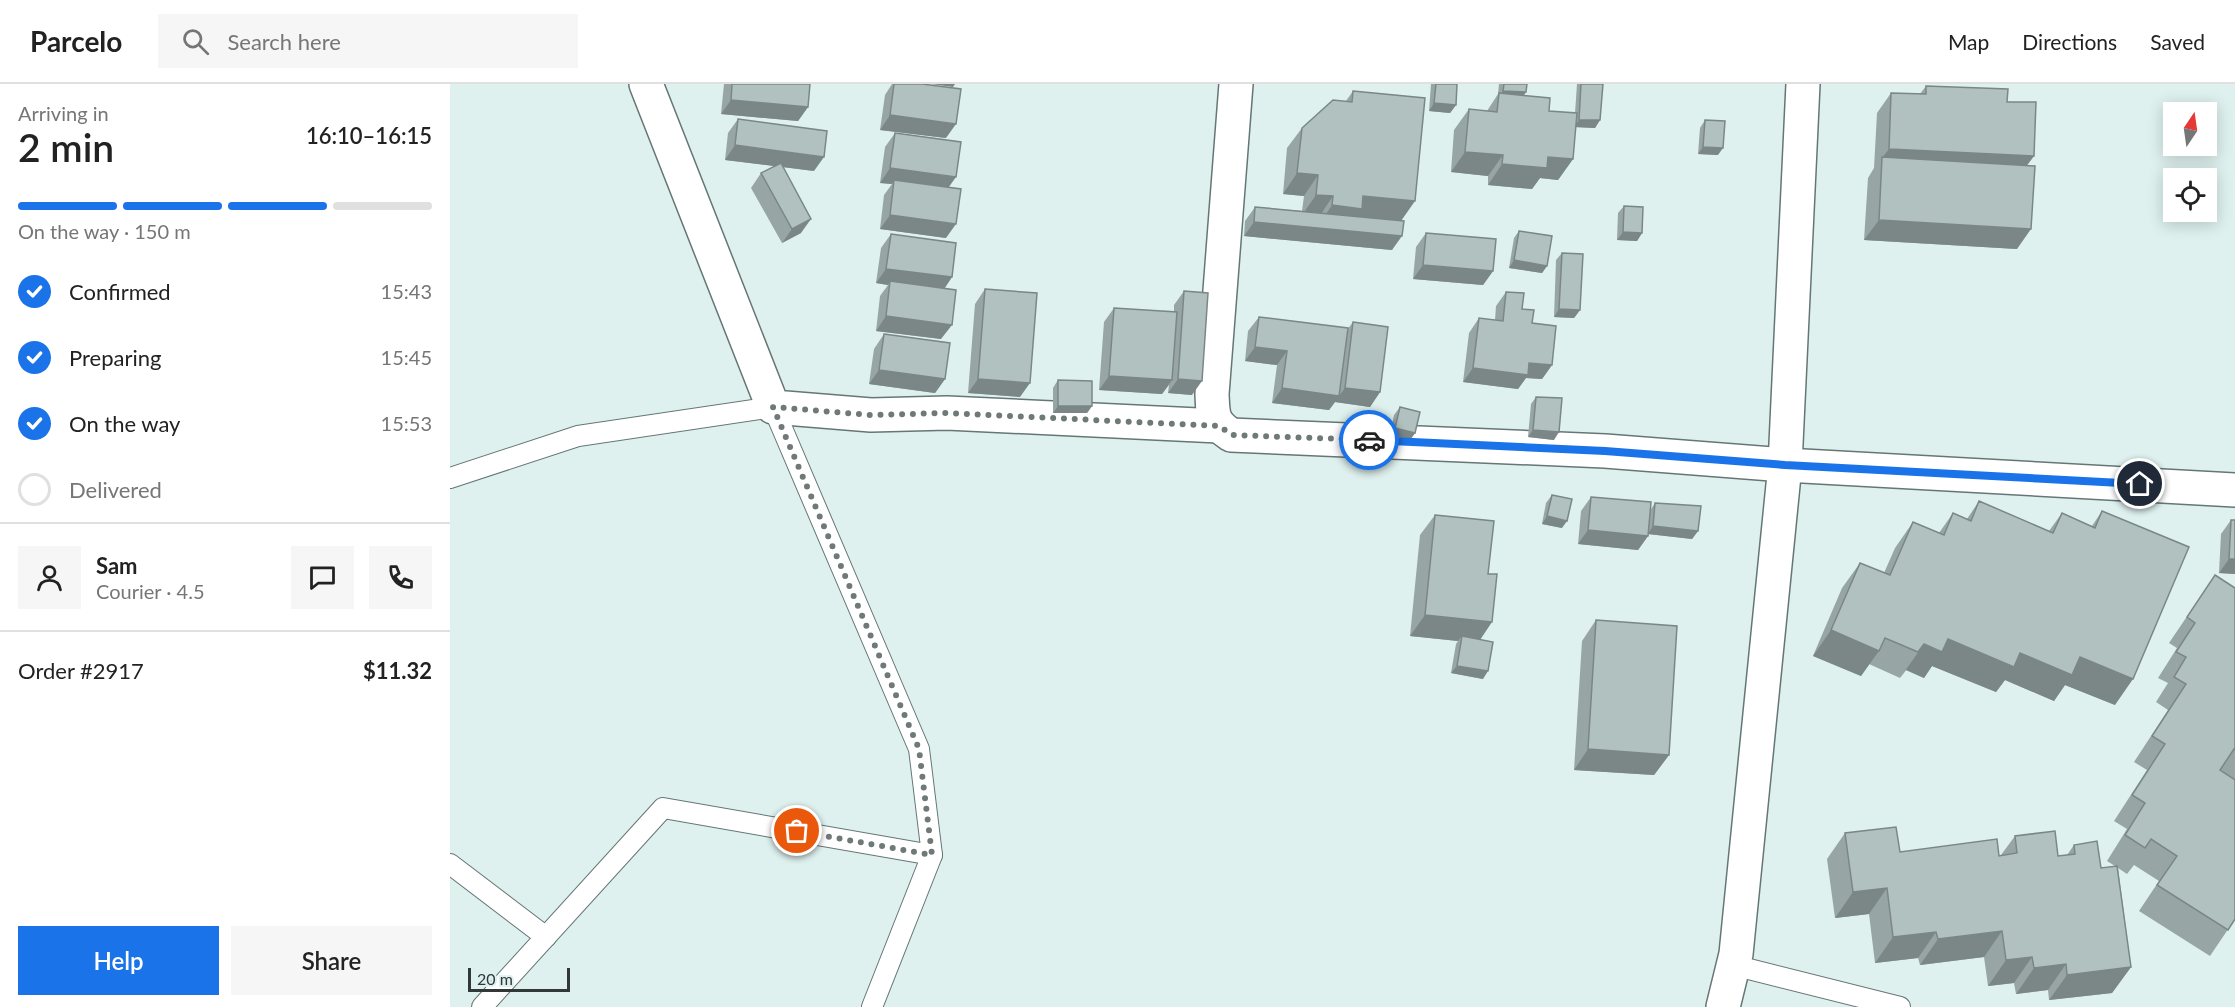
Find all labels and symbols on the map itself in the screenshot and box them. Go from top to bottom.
north arrow [2163,102,2217,156]
courier [1339,410,1399,470]
pin [2114,458,2165,509]
pin [771,805,822,856]
scale bar [468,965,570,992]

